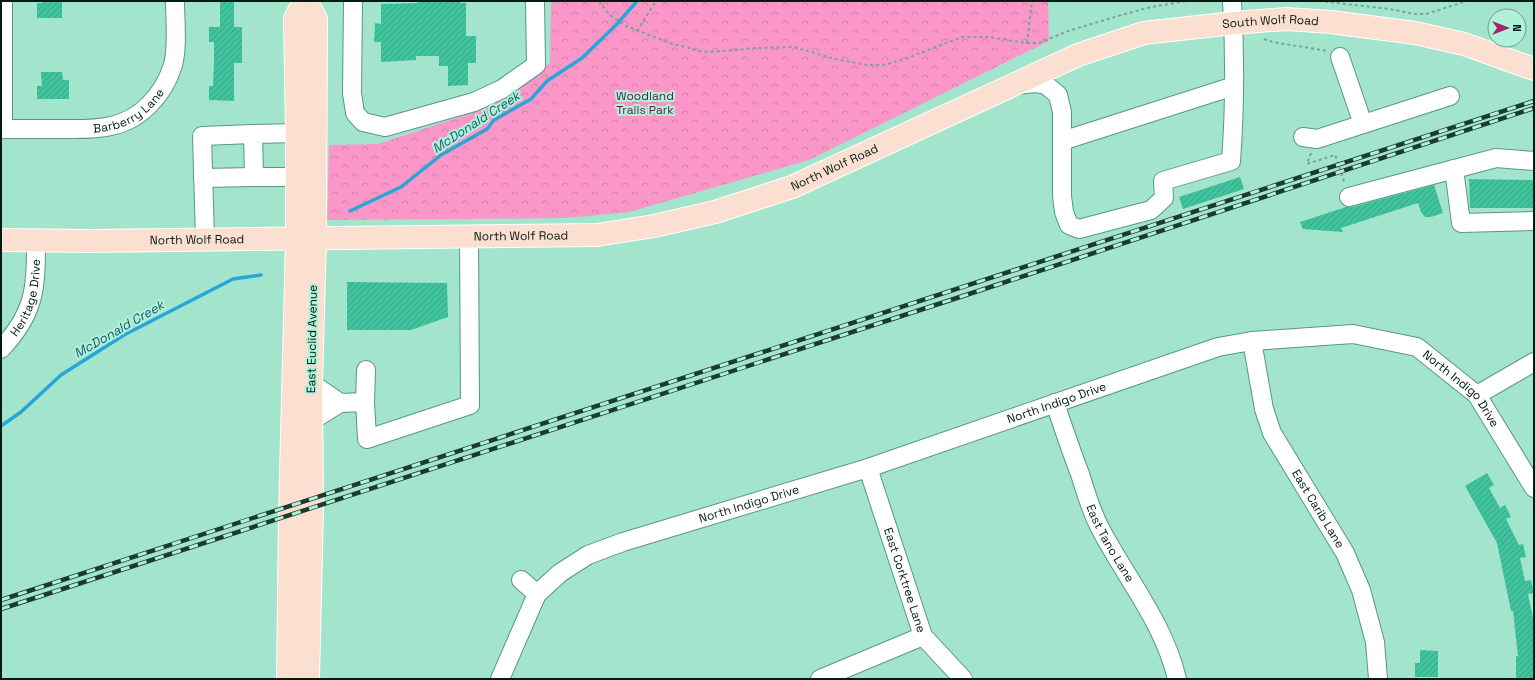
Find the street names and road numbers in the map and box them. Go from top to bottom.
street label: South Wolf Road [1221,11,1319,32]
street label: Barberry Lane [92,85,168,137]
street label: North Wolf Road [788,140,881,194]
street label: North Wolf Road [474,227,568,244]
street label: North Wolf Road [150,231,244,248]
street label: Heritage Drive [7,259,44,340]
street label: East Euclid Avenue [303,285,321,393]
street label: North Indigo Drive [1419,347,1503,430]
street label: North Indigo Drive [1005,378,1108,427]
street label: East Carib Lane [1288,466,1348,551]
street label: North Indigo Drive [697,481,801,527]
street label: East Tano Lane [1082,502,1138,585]
street label: East Corktree Lane [880,526,929,635]

